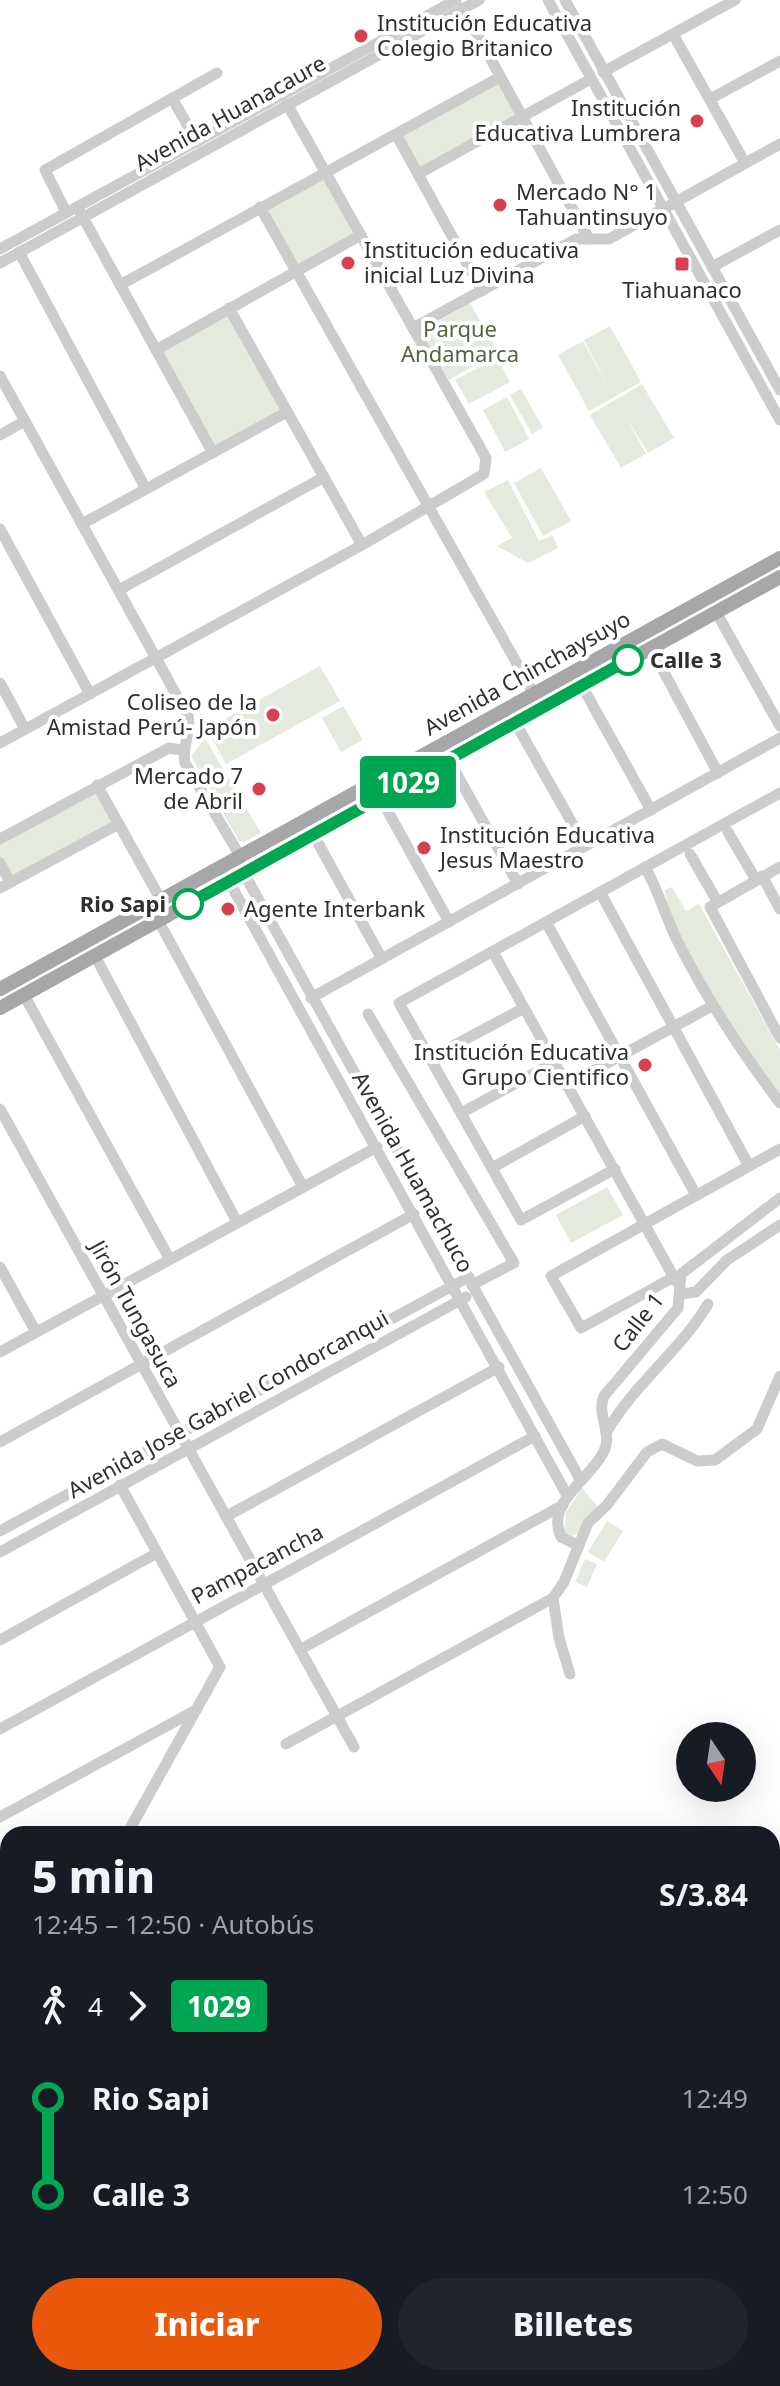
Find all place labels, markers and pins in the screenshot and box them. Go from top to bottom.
place label: Institución Educativa Colegio Britanico [377,7,592,62]
marker: Institución Educativa Colegio Britanico [352,27,370,45]
place label: Institución Educativa Lumbrera [475,92,681,147]
marker: Institución Educativa Lumbrera [688,112,706,130]
place label: Mercado N° 1 Tahuantinsuyo [516,176,668,231]
marker: Mercado N° 1 Tahuantinsuyo [491,196,509,214]
place label: Institución educativa inicial Luz Divina [364,234,579,289]
marker: Institución educativa inicial Luz Divina [339,254,357,272]
marker: Tiahuanaco [673,255,691,273]
place label: Tiahuanaco [622,274,742,304]
place label: Calle 3 [650,644,722,674]
marker: Calle 3 [613,645,643,675]
place label: Coliseo de la Amistad Perú- Japón [47,686,257,741]
marker: Coliseo de la Amistad Perú- Japón [264,706,282,724]
place label: Mercado 7 de Abril [134,760,243,815]
marker: Mercado 7 de Abril [250,780,268,798]
place label: Institución Educativa Jesus Maestro [438,819,655,874]
marker: Institución Educativa Jesus Maestro [415,839,433,857]
place label: Rio Sapi [80,888,166,918]
marker: Rio Sapi [173,889,203,919]
place label: Agente Interbank [244,893,426,923]
marker: Agente Interbank [219,900,237,918]
place label: Institución Educativa Grupo Cientifico [414,1036,629,1091]
marker: Institución Educativa Grupo Cientifico [636,1056,654,1074]

